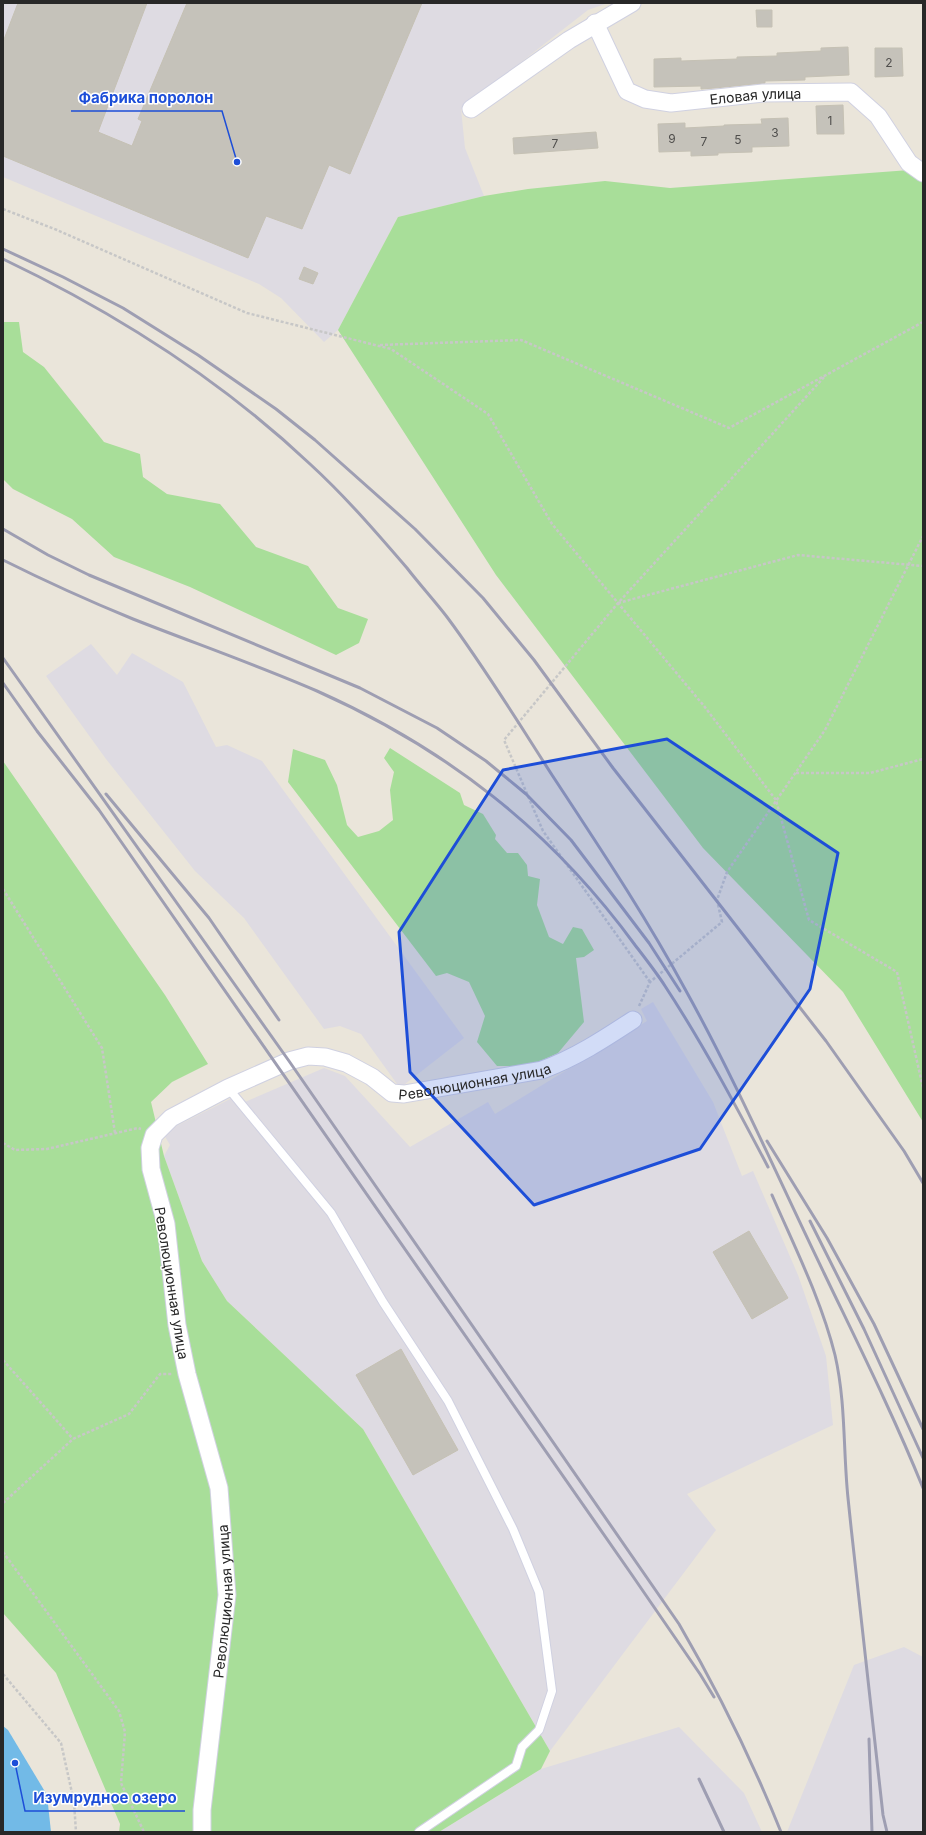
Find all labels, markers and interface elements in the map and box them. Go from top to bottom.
house number: 2 [885,55,893,70]
callout: Фабрика поролон [71,84,222,111]
street label: Еловая улица [709,84,802,107]
text: Фабрика поролон [79,88,213,107]
house number: 1 [828,113,832,128]
house number: 3 [771,125,779,140]
house number: 9 [668,131,676,146]
house number: 5 [734,132,742,147]
house number: 7 [701,134,708,149]
house number: 7 [552,136,559,151]
street label: Революционная улица [398,1059,553,1103]
street label: Революционная улица [152,1206,192,1360]
street label: Революционная улица [209,1524,236,1679]
callout: Изумрудное озеро [25,1784,185,1811]
text: Изумрудное озеро [33,1788,177,1807]

